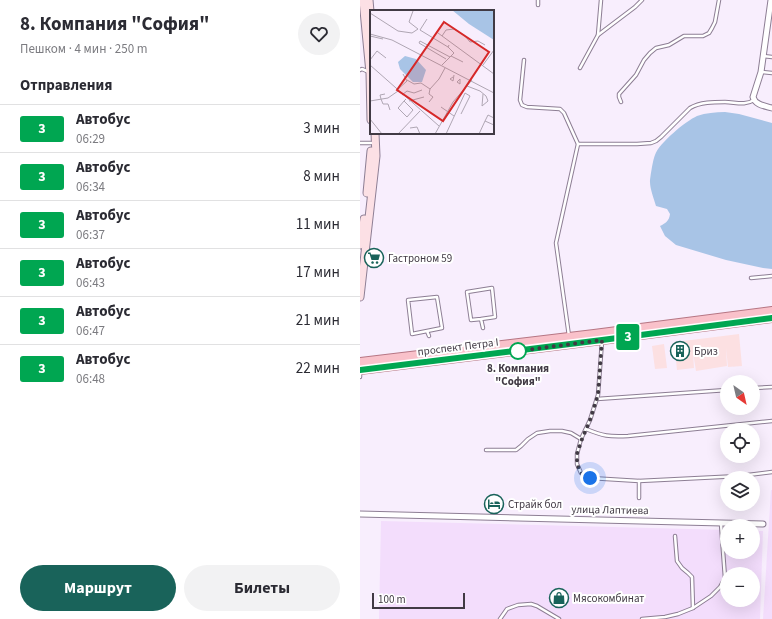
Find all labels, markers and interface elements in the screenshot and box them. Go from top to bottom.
inset map [370,10,494,134]
text: 8. Компания "София" [20,11,209,38]
button: heart [298,13,340,55]
text: Пешком · 4 мин · 250 m [20,40,148,58]
text: Отправления [20,75,113,96]
text: Автобус [76,109,130,130]
text: 3 мин [303,118,340,139]
text: 3 [38,119,46,139]
text: 06:29 [76,130,105,148]
text: Автобус [76,157,130,178]
text: 8 мин [303,166,340,187]
text: 3 [38,167,46,187]
text: 06:34 [76,178,105,196]
text: Автобус [76,205,130,226]
text: 11 мин [296,214,340,235]
text: 3 [38,215,46,235]
text: 06:37 [76,226,105,244]
supermarket icon: Гастроном 59 [363,247,385,269]
place label: Гастроном 59 [388,251,452,266]
text: Автобус [76,253,130,274]
text: 17 мин [296,262,340,283]
text: 3 [38,263,46,283]
text: 06:43 [76,274,105,292]
text: Автобус [76,301,130,322]
text: 21 мин [296,310,340,331]
text: 3 [38,311,46,331]
text: 06:47 [76,322,105,340]
line badge: 3 [615,324,641,350]
text: 3 [624,327,632,347]
street label: проспект Петра I [417,335,499,359]
building icon: Бриз [669,340,691,362]
marker: 8. Компания "София" [509,342,527,360]
place label: Бриз [694,344,718,359]
text: Автобус [76,349,130,370]
text: 22 мин [296,358,340,379]
text: 3 [38,359,46,379]
place label: 8. Компания "София" [487,361,549,389]
text: 06:48 [76,370,105,388]
north arrow [720,375,760,415]
map controls [720,375,760,607]
button: locate [720,423,760,463]
your location [580,468,600,488]
button: layers [720,471,760,511]
hotel icon: Страйк бол [483,493,505,515]
place label: Страйк бол [508,497,562,512]
street label: улица Лаптиева [571,502,649,518]
button: + [720,519,760,559]
button: Маршрут [20,565,176,611]
button: Билеты [184,565,340,611]
button: − [720,567,760,607]
shop icon: Мясокомбинат [548,587,570,609]
scale bar [372,591,465,610]
place label: Мясокомбинат [573,591,644,606]
text: 100 m [378,592,406,607]

